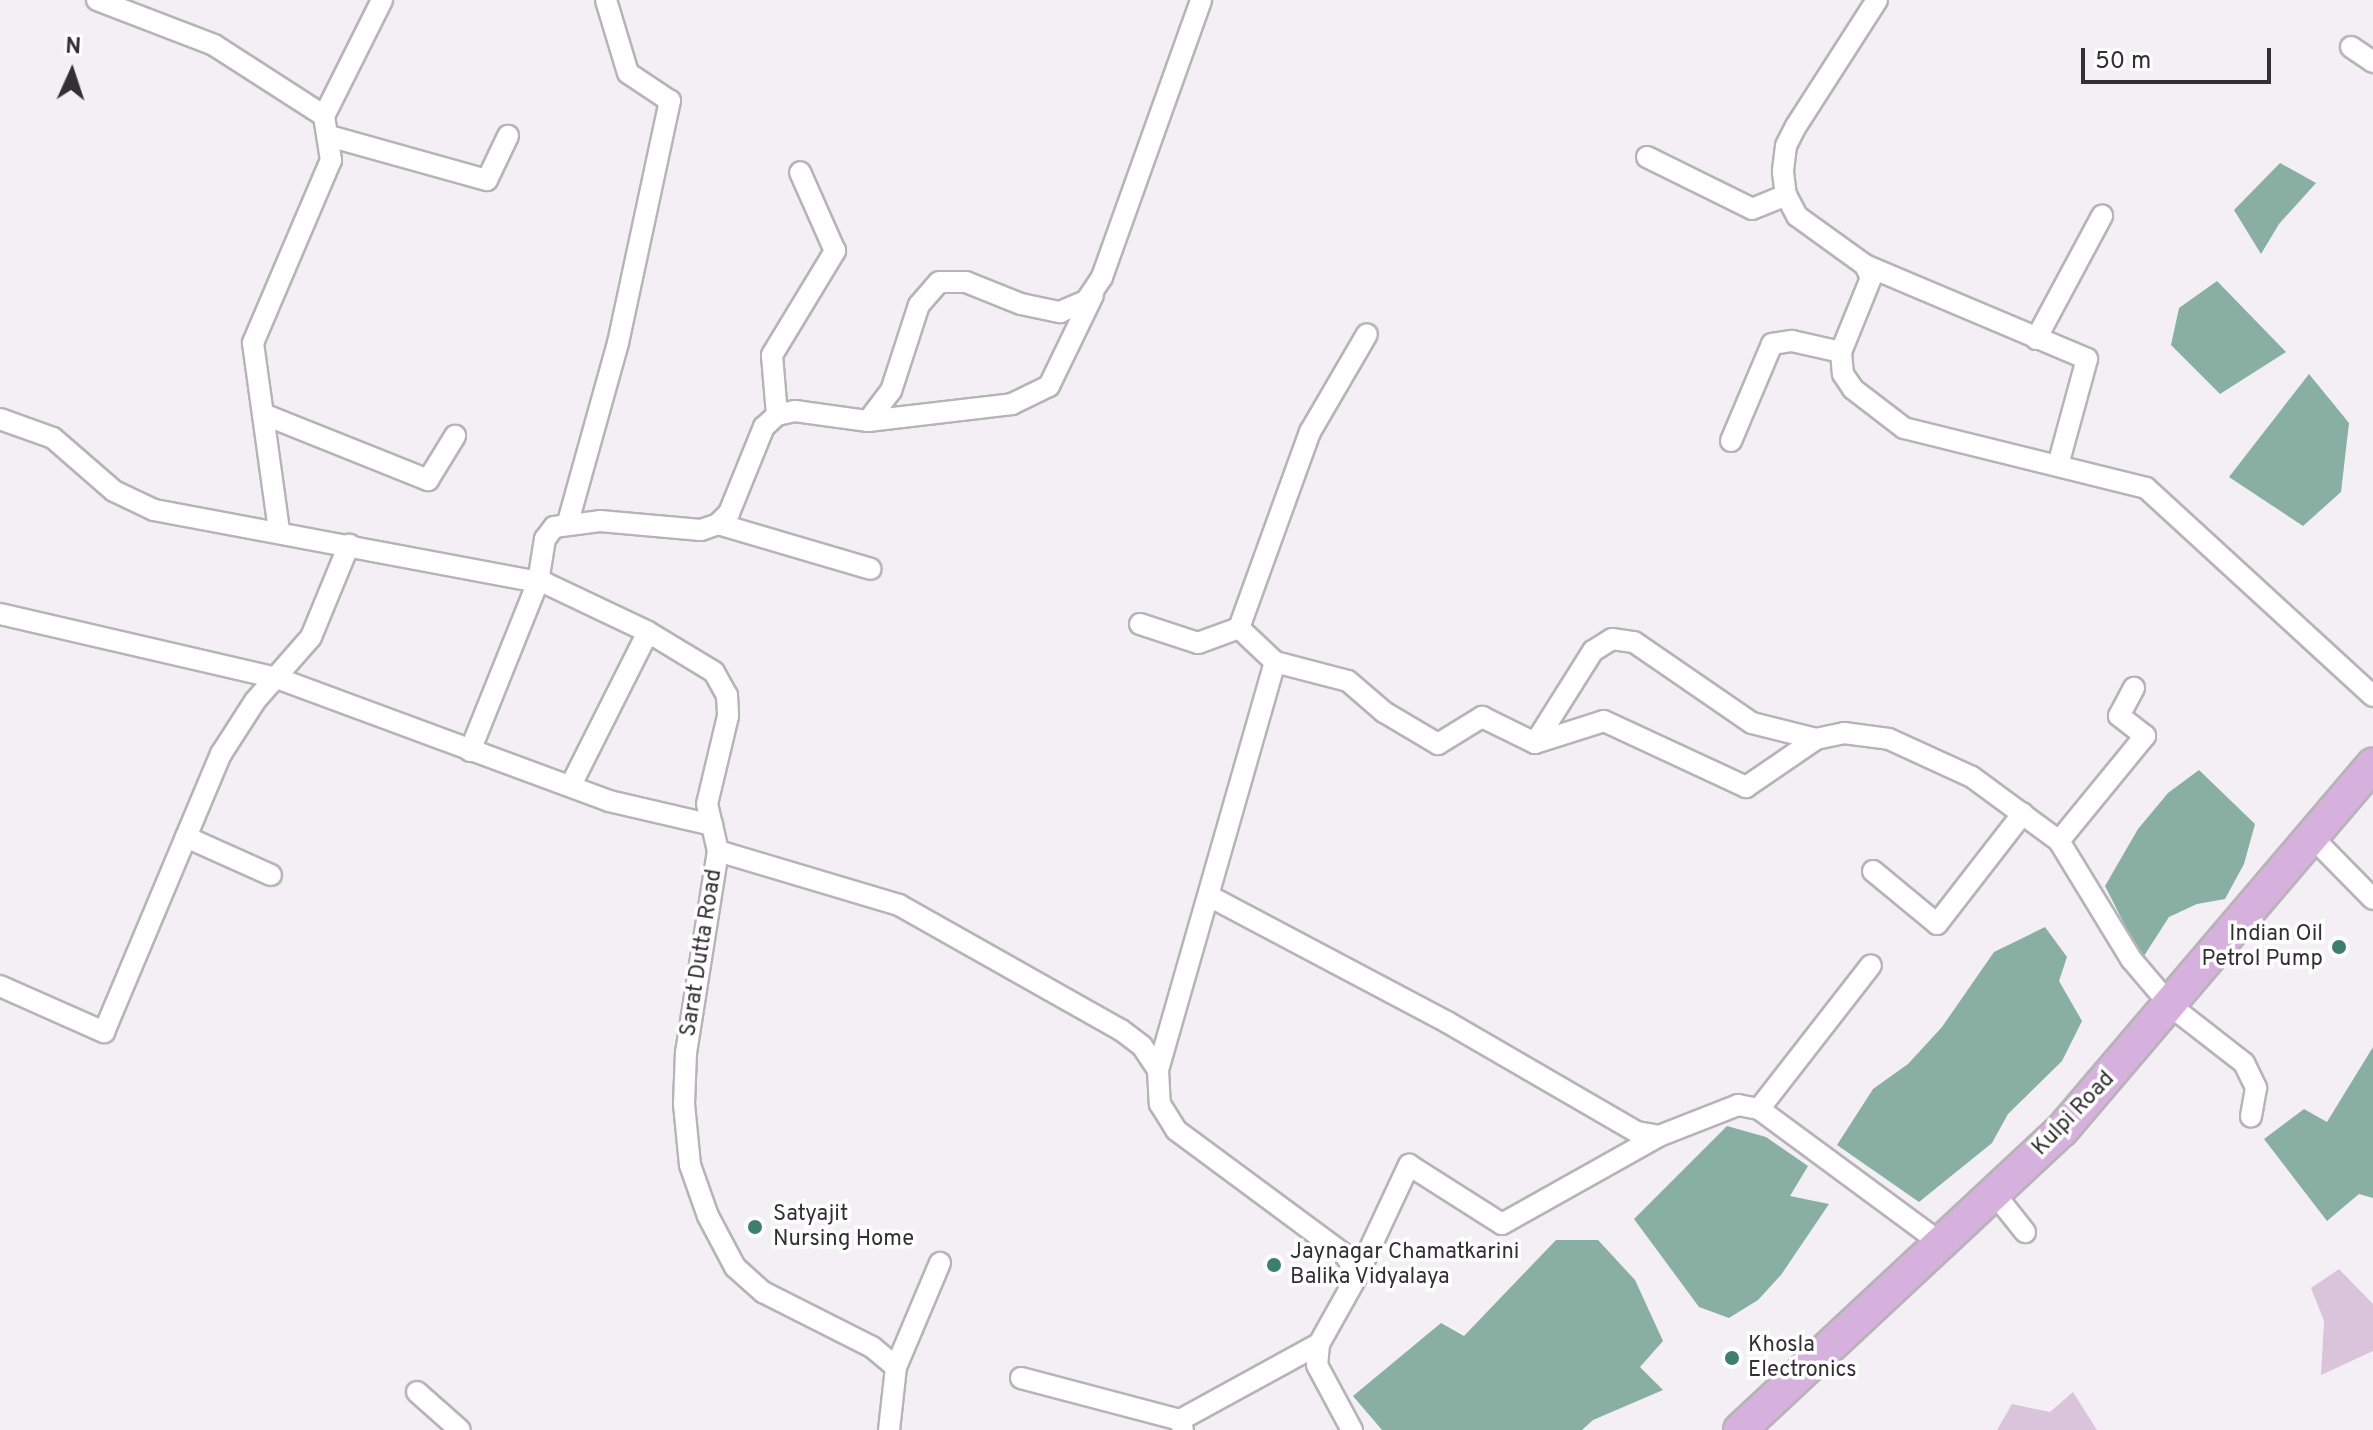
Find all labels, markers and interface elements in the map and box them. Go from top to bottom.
north arrow [32,32,112,112]
scale bar [2085,32,2275,82]
text: N [65,34,82,61]
text: 50 m [2095,47,2151,77]
street label: Sarat Dutta Road [676,867,728,1039]
place label: Indian Oil Petrol Pump [2201,921,2323,972]
marker: Indian Oil Petrol Pump [2330,938,2348,956]
street label: Kulpi Road [2027,1066,2121,1162]
place label: Satyajit Nursing Home [773,1201,914,1252]
marker: Satyajit Nursing Home [744,1216,766,1238]
place label: Jaynagar Chamatkarini Balika Vidyalaya [1290,1239,1519,1290]
marker: Jaynagar Chamatkarini Balika Vidyalaya [1265,1256,1283,1274]
place label: Khosla Electronics [1748,1332,1857,1384]
marker: Khosla Electronics [1723,1349,1741,1367]

